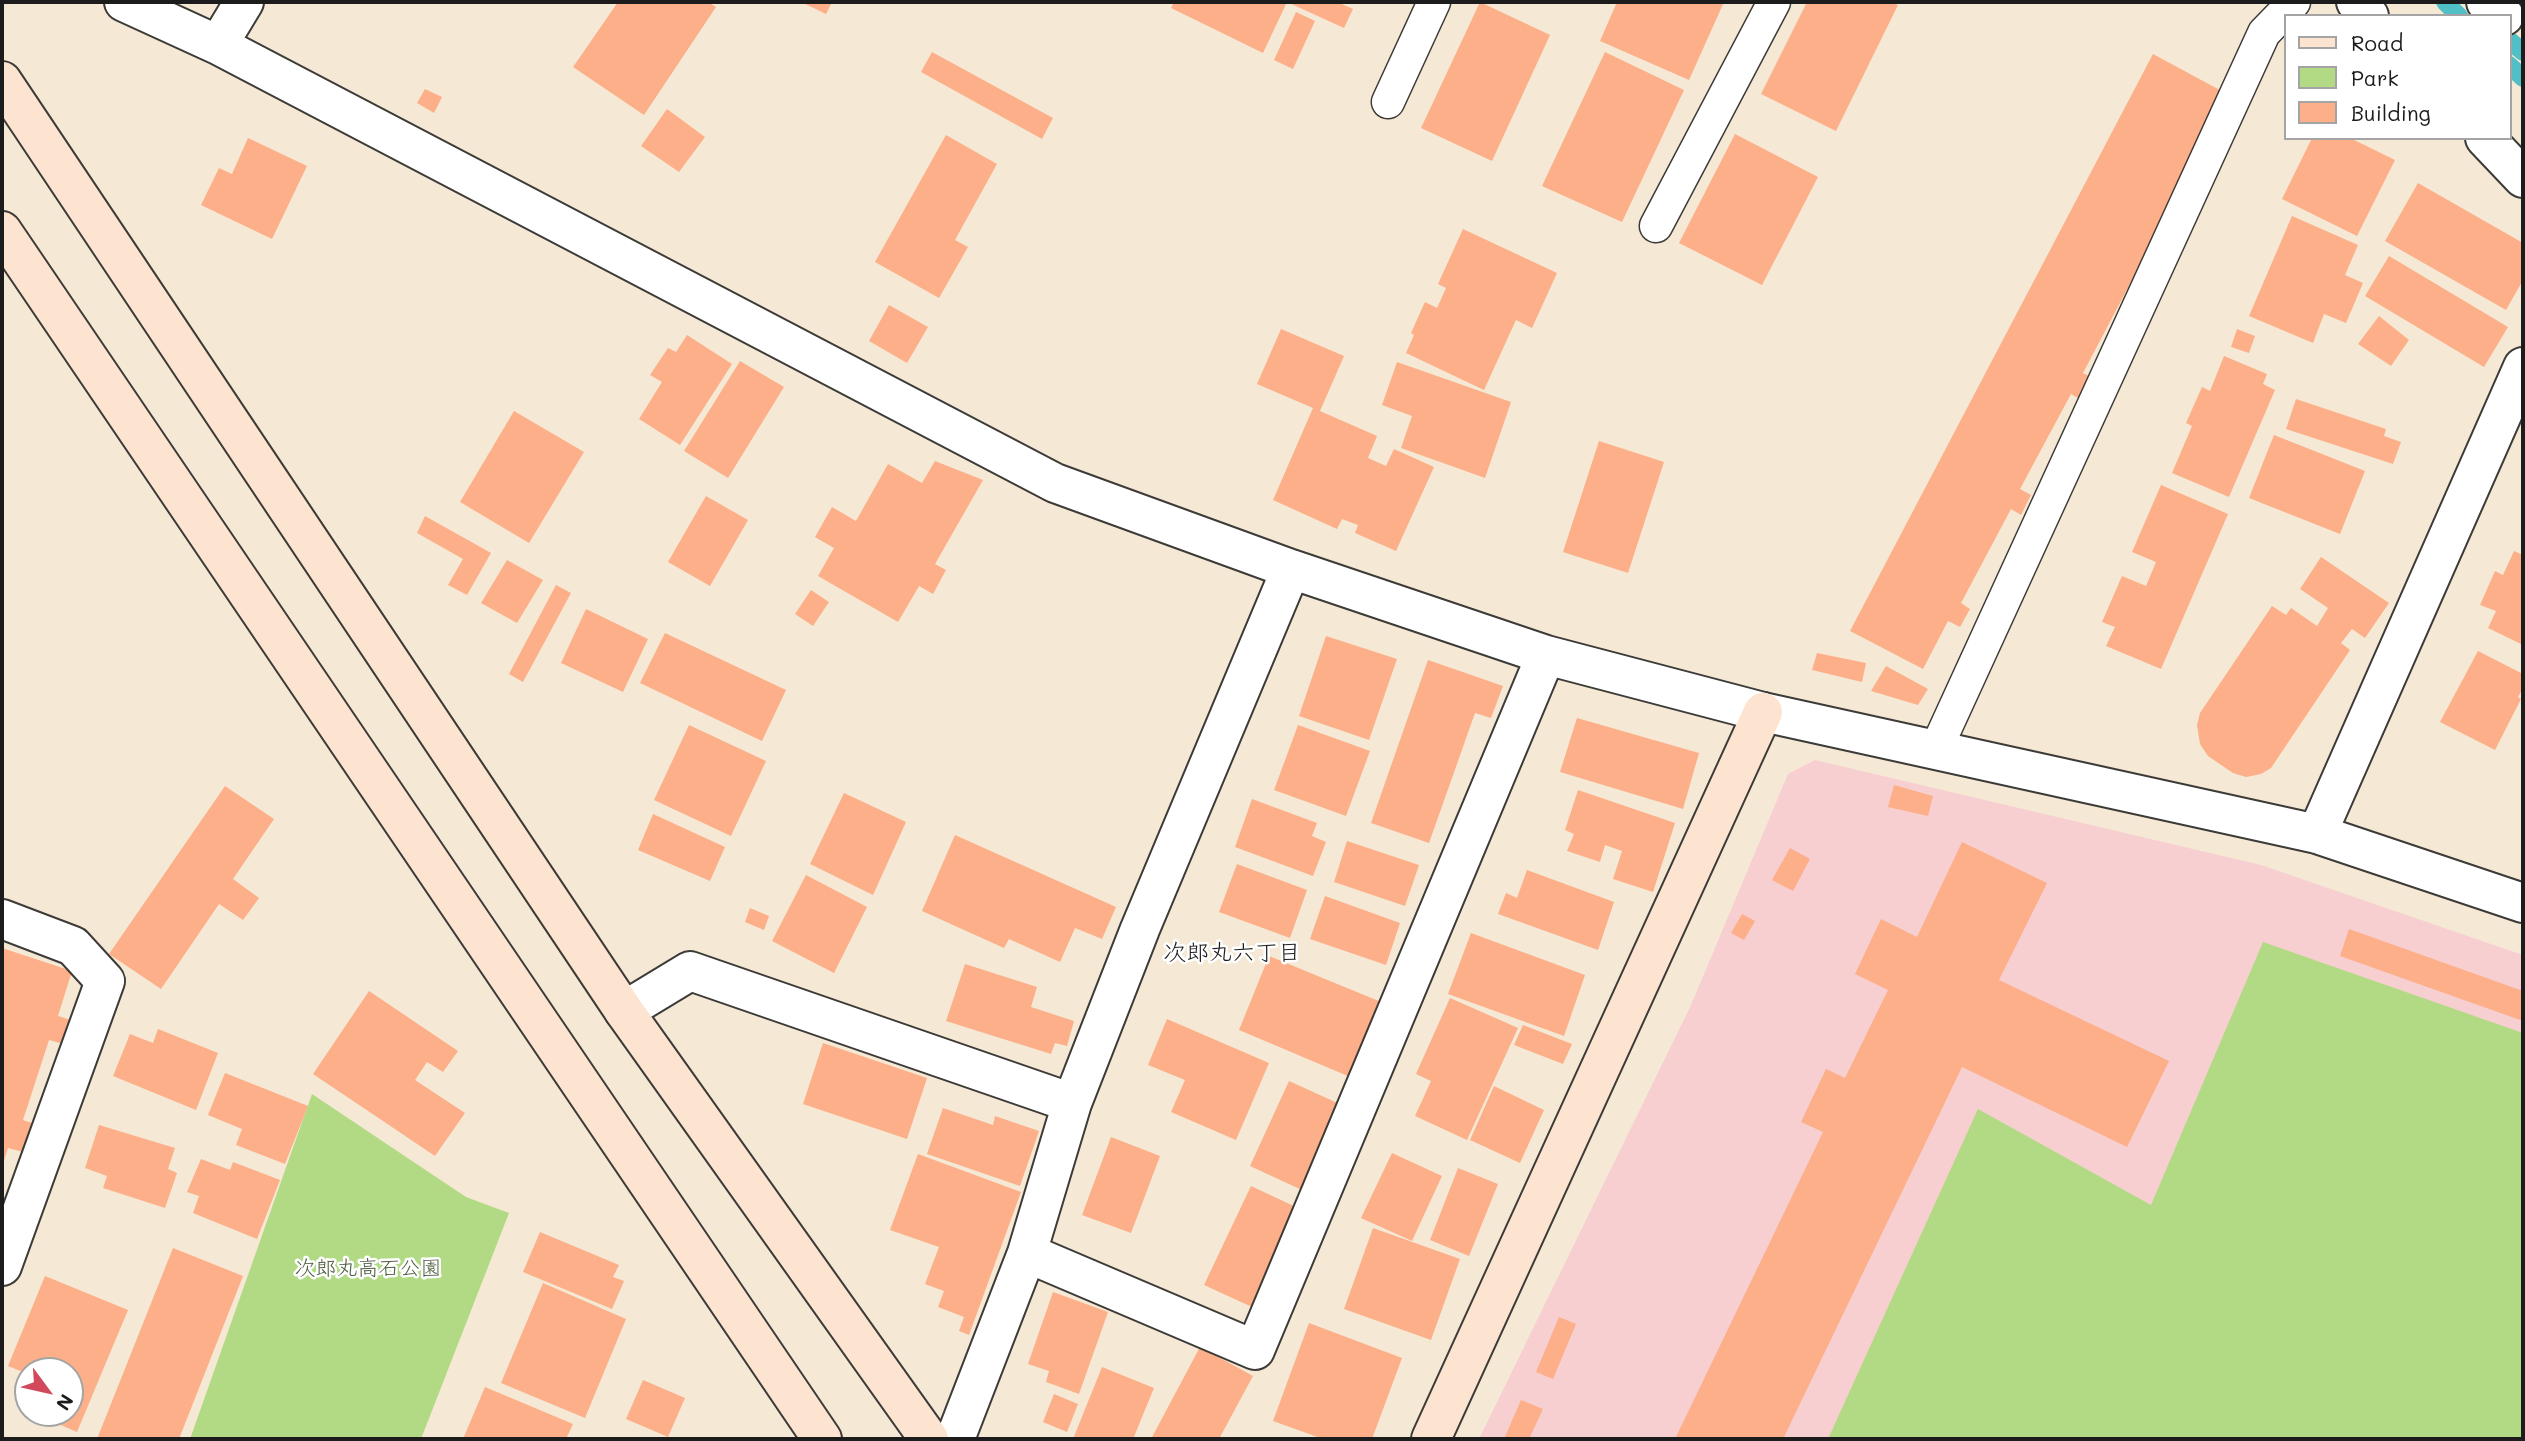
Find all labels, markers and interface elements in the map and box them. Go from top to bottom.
legend [2284,14,2511,140]
text: Road [2351,29,2403,56]
text: Park [2351,64,2399,91]
text: Building [2351,99,2431,126]
district label: 次郎丸六丁目 [1163,939,1301,967]
park label: 次郎丸高石公園 [295,1256,441,1282]
north arrow [14,1357,84,1427]
text: N [51,1390,80,1415]

